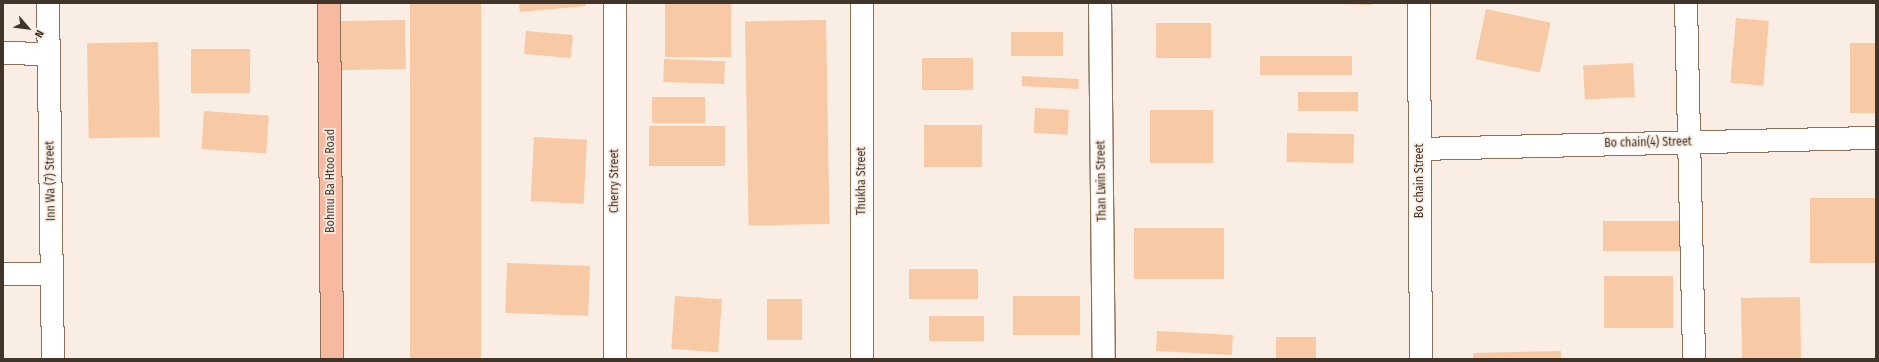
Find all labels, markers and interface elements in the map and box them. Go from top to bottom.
north arrow [8,8,48,48]
text: N [32,28,46,40]
street label: Bohmu Ba Htoo Road [324,129,338,233]
street label: Bo chain(4) Street [1604,135,1692,151]
street label: Than Lwin Street [1094,140,1110,222]
street label: Inn Wa (7) Street [43,141,59,221]
street label: Bo chain Street [1413,144,1427,218]
street label: Thukha Street [855,147,869,215]
street label: Cherry Street [608,149,622,213]

